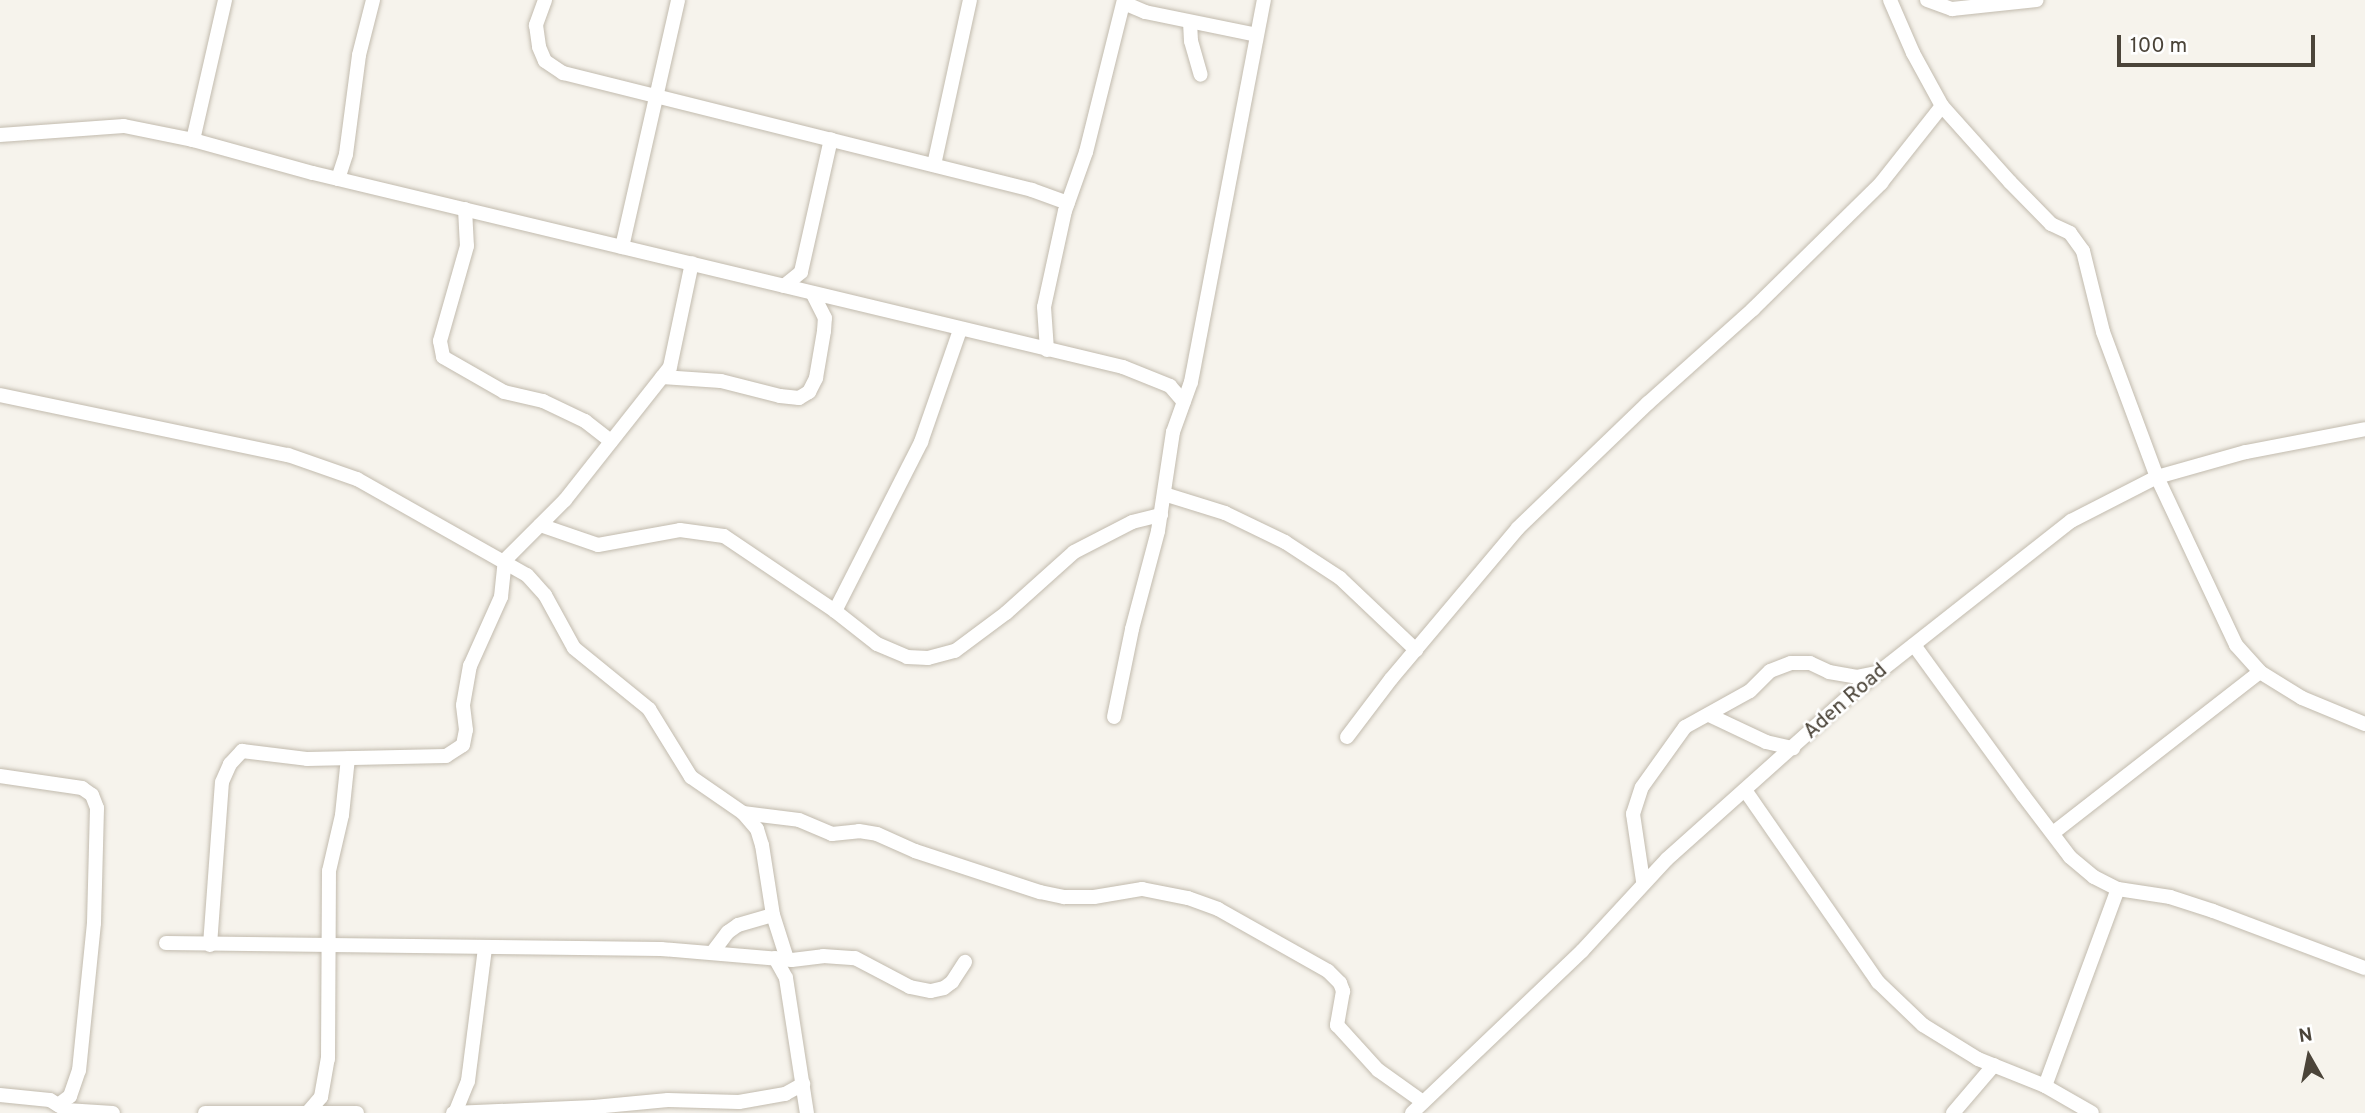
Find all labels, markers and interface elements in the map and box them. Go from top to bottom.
scale bar [2120,21,2318,65]
text: 100 m [2130,33,2187,60]
street label: Aden Road [1799,659,1893,745]
north arrow [2274,1022,2344,1092]
text: N [2297,1023,2314,1049]

